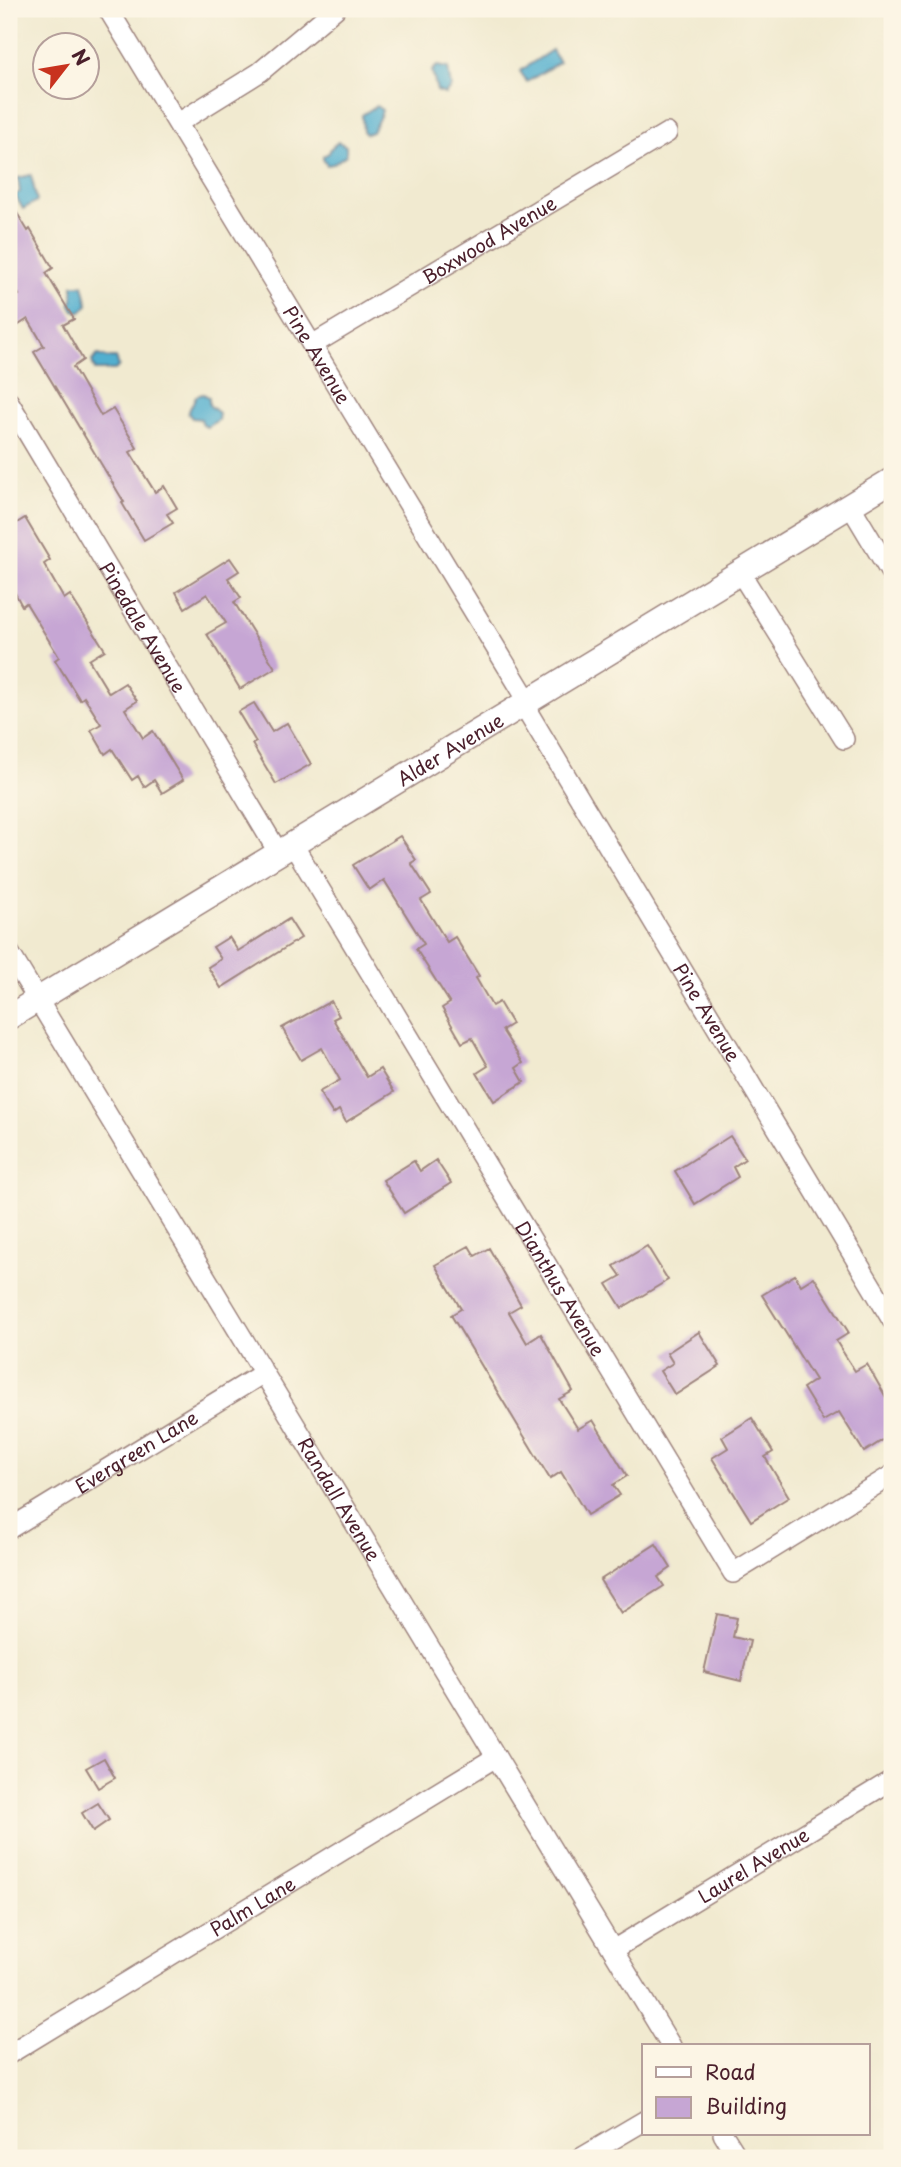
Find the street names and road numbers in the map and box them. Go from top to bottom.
street label: Boxwood Avenue [416,188,561,290]
street label: Pine Avenue [277,300,358,409]
street label: Pinedale Avenue [93,556,193,698]
street label: Alder Avenue [391,706,509,792]
street label: Pine Avenue [667,957,748,1067]
street label: Dianthus Avenue [509,1215,613,1361]
street label: Evergreen Lane [69,1403,203,1500]
street label: Randall Avenue [292,1431,388,1566]
street label: Laurel Avenue [692,1820,814,1909]
street label: Palm Lane [204,1869,300,1942]

